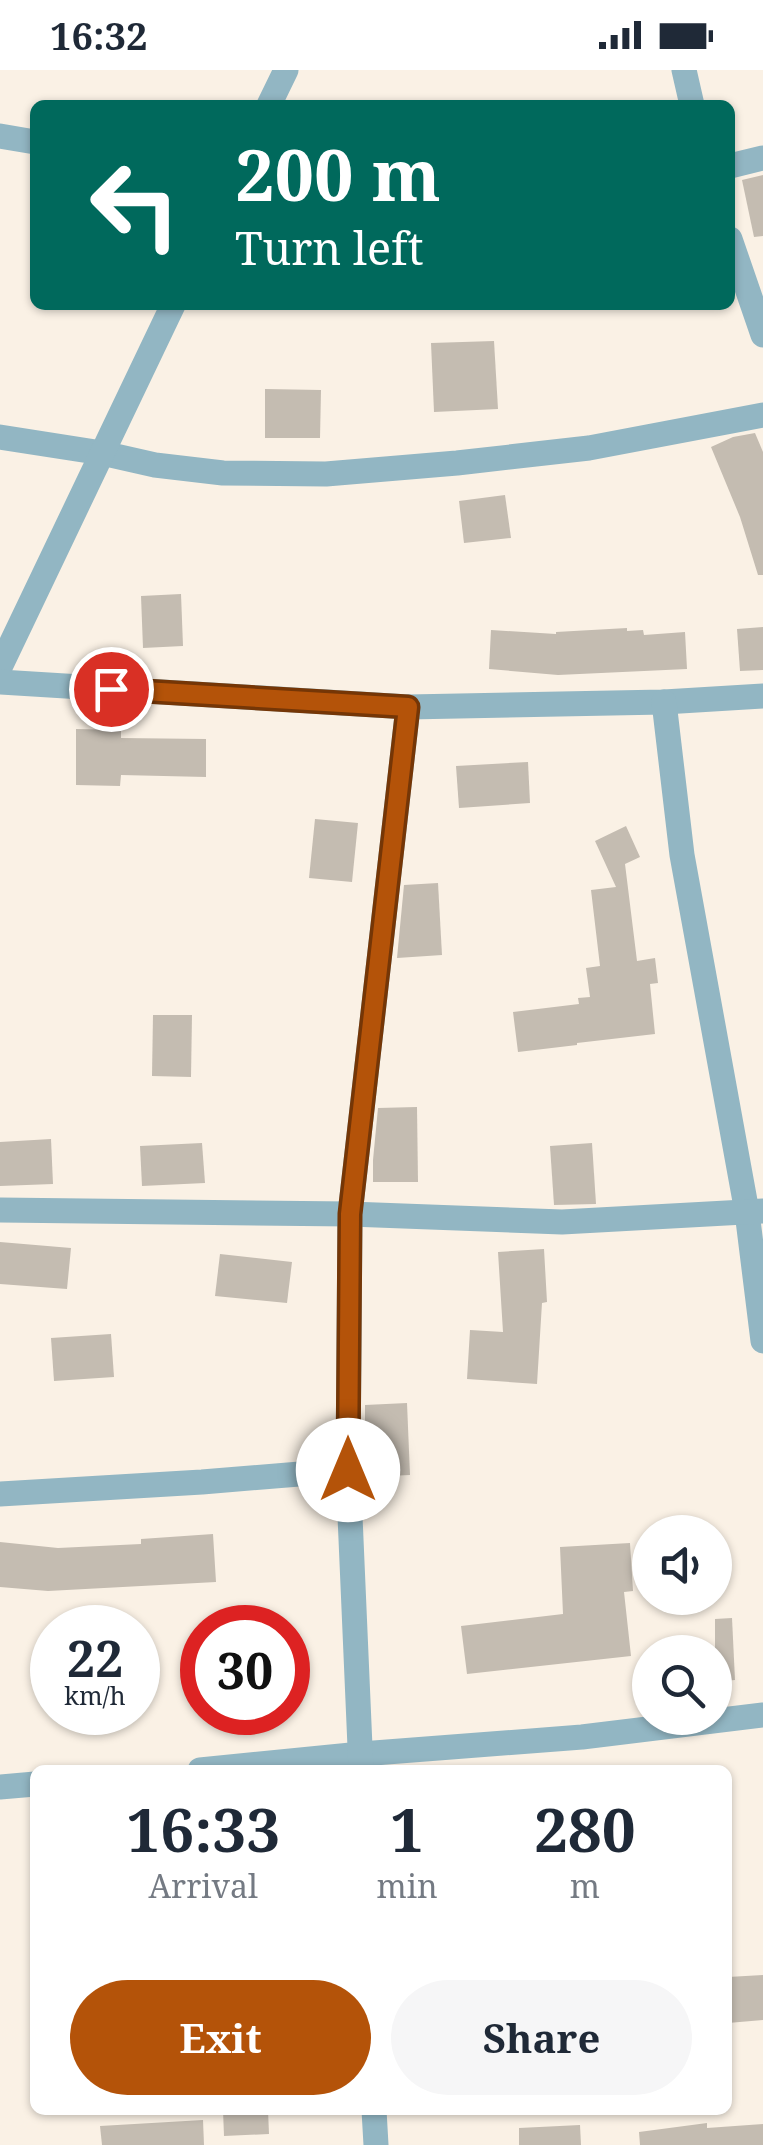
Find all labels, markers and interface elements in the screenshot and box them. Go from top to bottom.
text: 16:32 [50,9,147,61]
text: 200 m [235,126,441,222]
icon: left [70,140,200,270]
text: Turn left [235,217,424,278]
pin [69,647,154,732]
icon: arrive [84,662,139,717]
position arrow [296,1418,400,1522]
map controls [632,1515,732,1735]
button: sound [632,1515,732,1615]
speed limit sign: 30 [180,1605,310,1735]
text: 22 [67,1624,123,1692]
button: search [632,1635,732,1735]
text: km/h [64,1678,126,1712]
text: 16:33 [126,1788,280,1870]
text: 1 [390,1788,424,1870]
text: 280 [534,1788,636,1870]
text: Arrival [149,1864,258,1907]
text: min [377,1864,438,1907]
text: m [570,1864,600,1907]
button: Exit [70,1980,371,2095]
button: Share [391,1980,692,2095]

